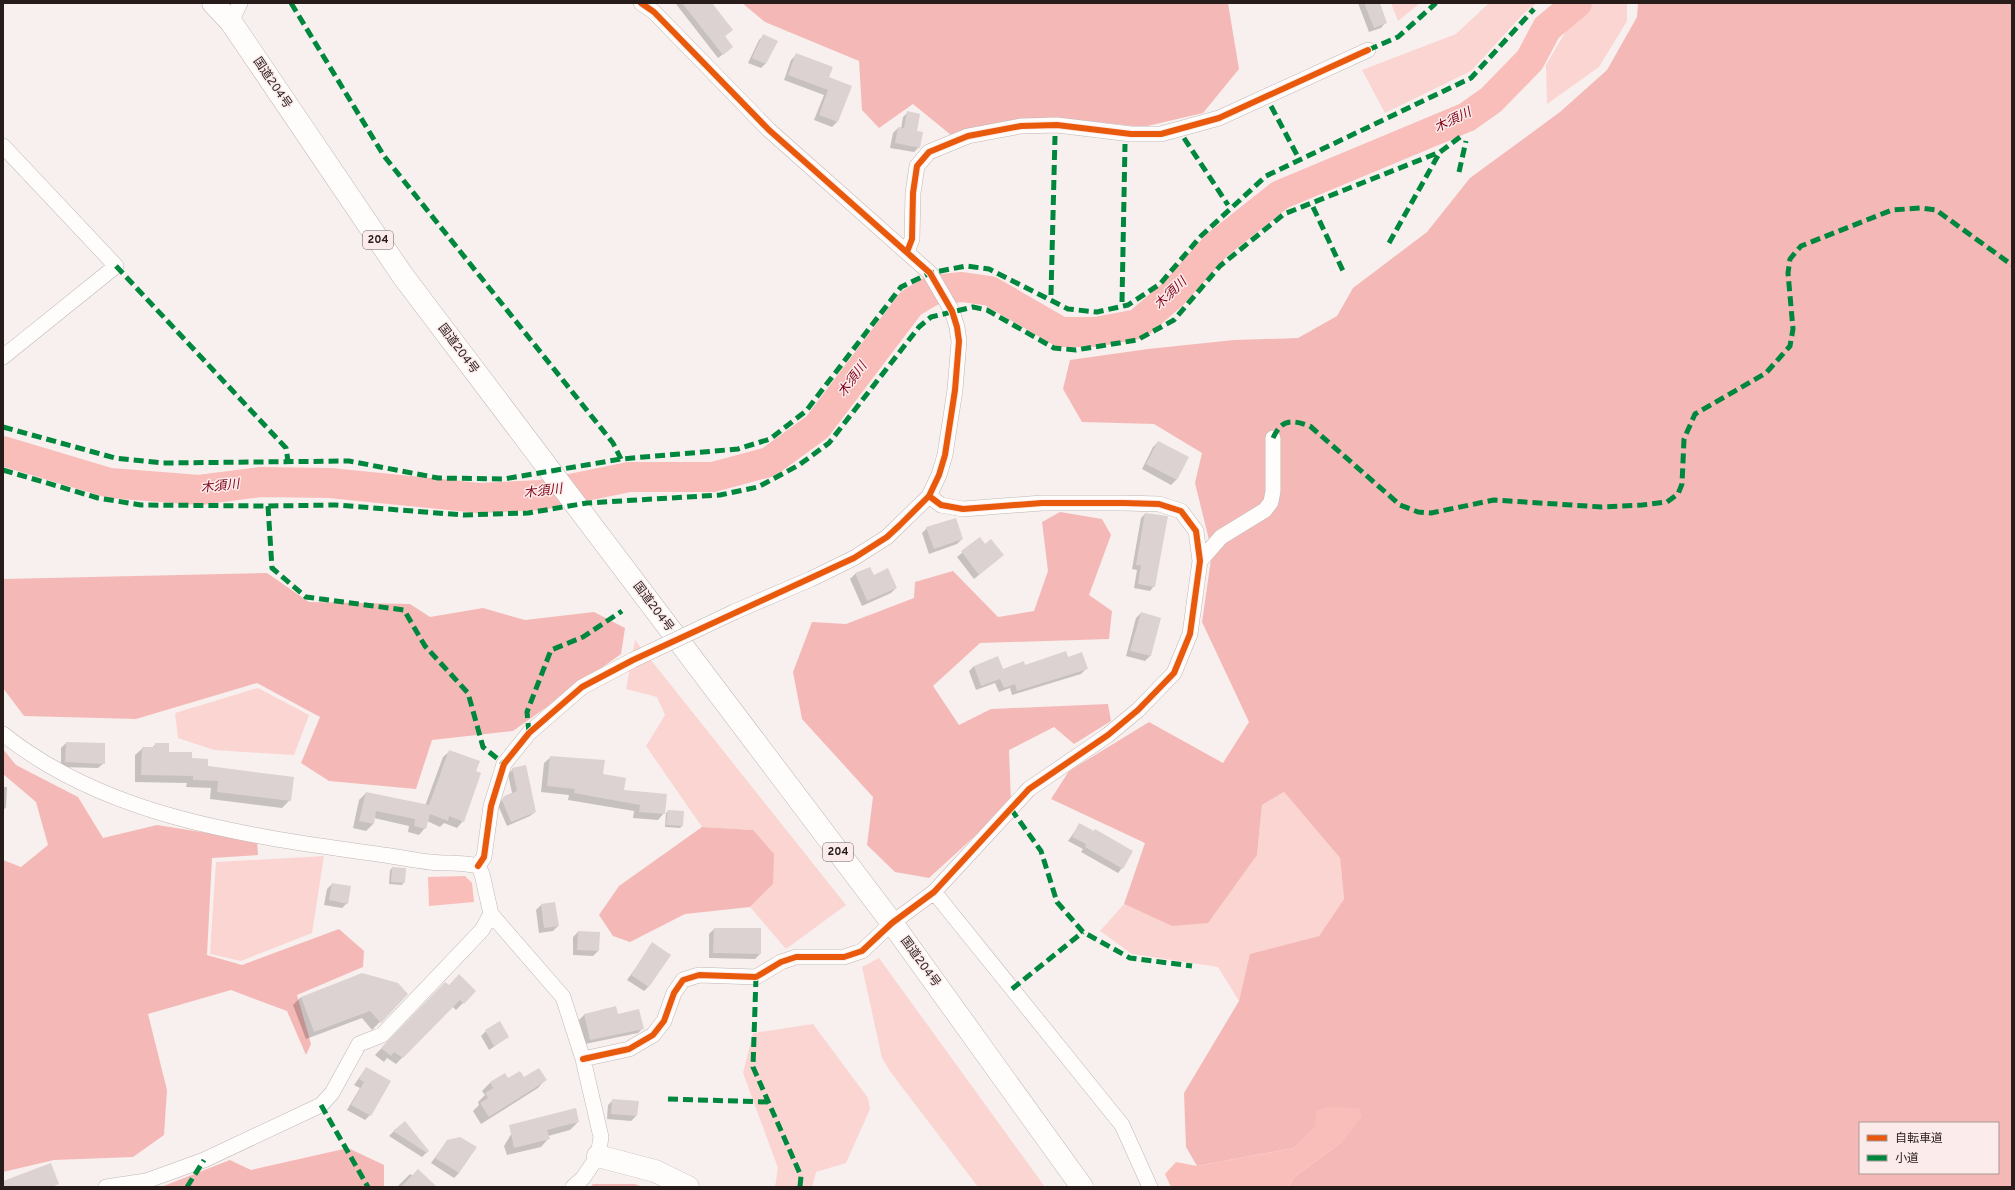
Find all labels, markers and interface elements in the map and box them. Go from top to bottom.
street label: 国道204号 [249,54,295,112]
water label: 木須川 [1432,104,1476,137]
road number: 204 [363,231,393,249]
water label: 木須川 [1151,273,1192,313]
street label: 国道204号 [434,321,482,377]
water label: 木須川 [835,358,872,400]
water label: 木須川 [200,477,242,497]
water label: 木須川 [523,481,565,502]
street label: 国道204号 [629,579,677,635]
road number: 204 [823,843,853,861]
street label: 国道204号 [896,934,944,990]
legend [1859,1122,1999,1174]
text: 自転車道 [1895,1131,1943,1147]
text: 小道 [1895,1151,1919,1167]

